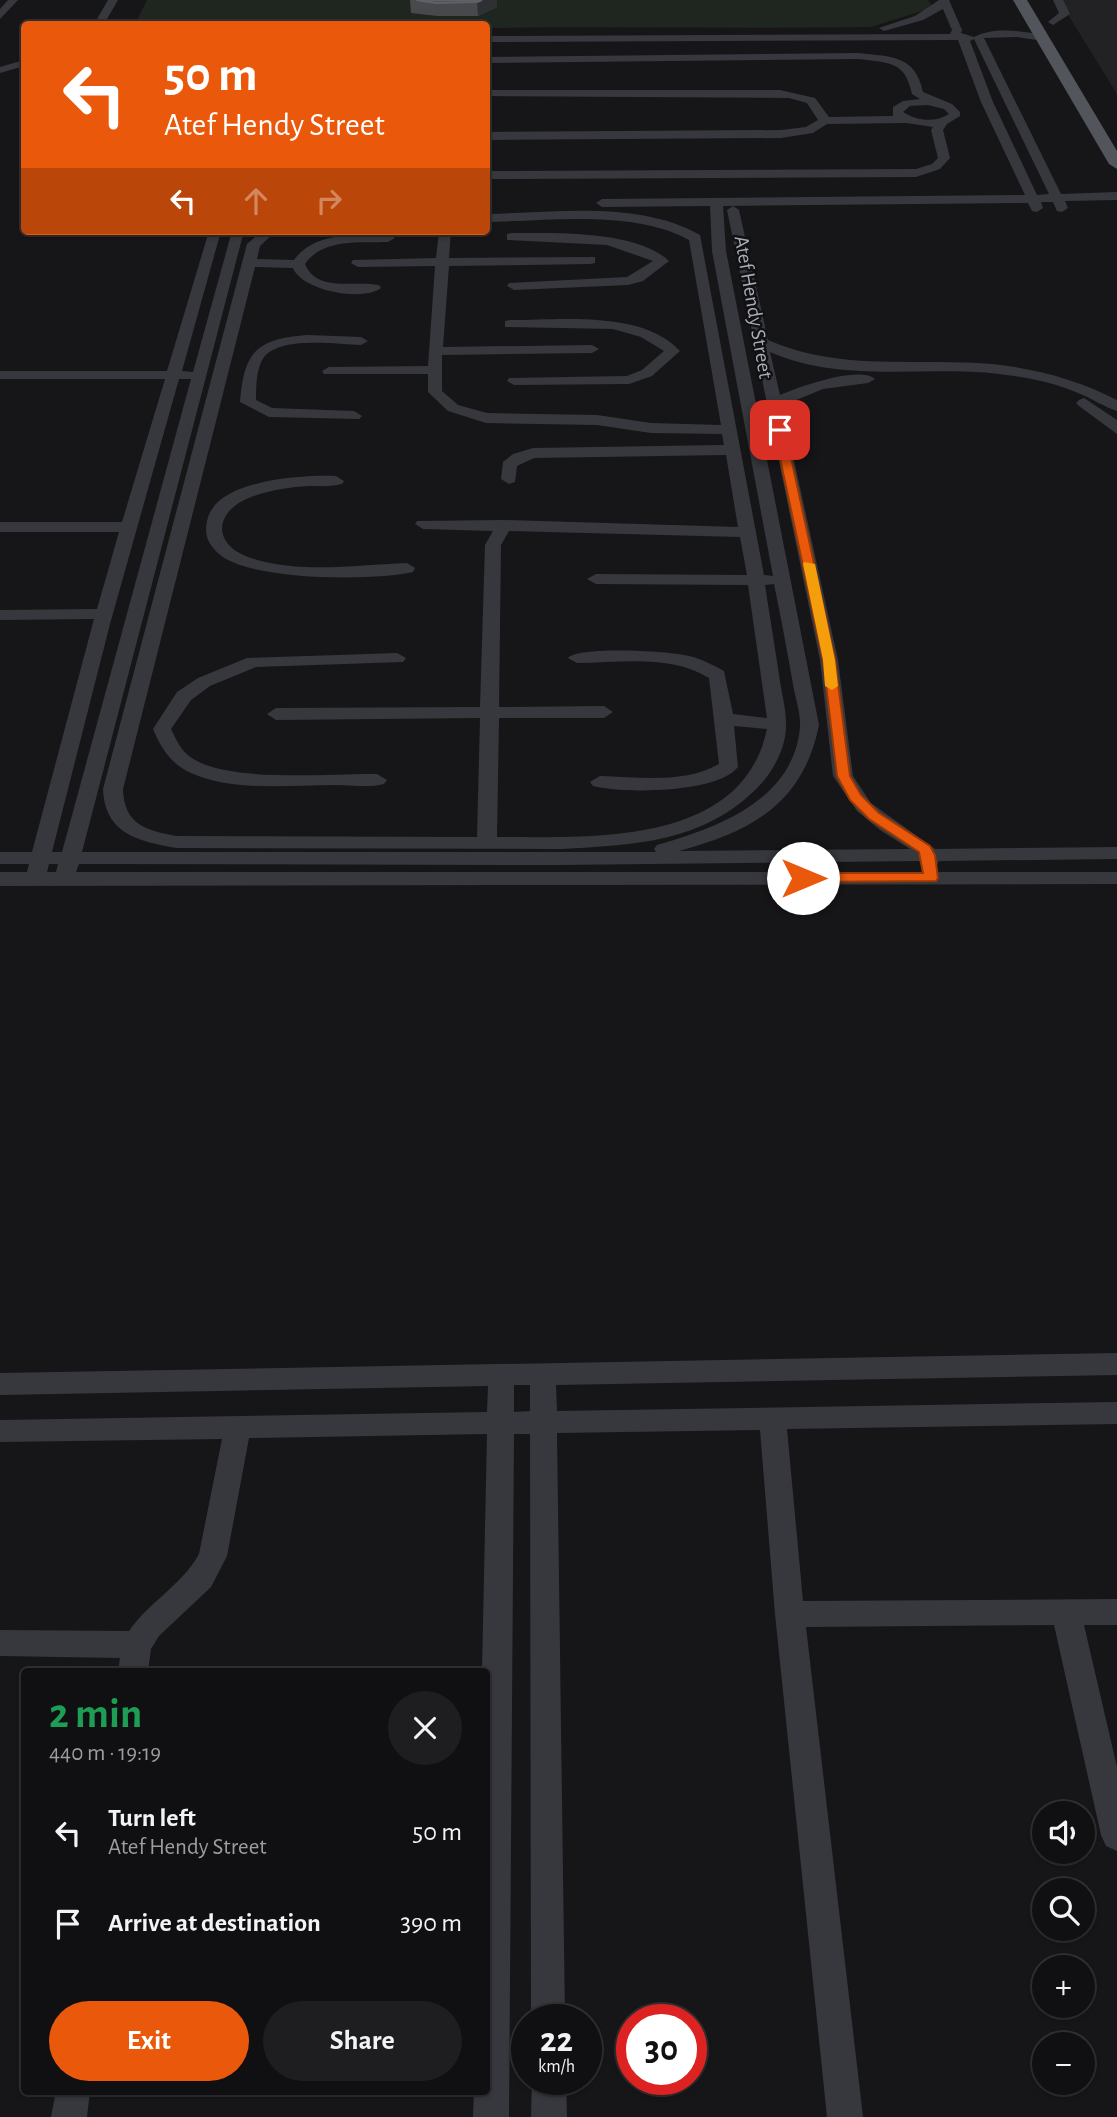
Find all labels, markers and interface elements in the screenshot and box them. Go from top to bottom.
icon: left [49,49,140,140]
text: 50 m [164,51,258,100]
text: Atef Hendy Street [164,109,385,141]
icon: left [164,182,202,220]
icon: ahead [237,182,275,220]
icon: right [310,182,348,220]
street label: Atef Hendy Street [731,234,776,381]
pin [750,400,810,460]
icon: arrive [761,411,799,449]
position arrow [766,841,840,915]
button: close [388,1691,462,1765]
text: 2 min [49,1693,142,1735]
text: 440 m · 19:19 [49,1742,161,1765]
map controls [1032,1801,1095,2095]
button: sound [1032,1801,1095,1864]
text: Turn left [108,1805,196,1831]
icon: left [49,1814,87,1852]
text: 50 m [412,1819,462,1845]
text: Atef Hendy Street [108,1836,267,1859]
button: search [1032,1878,1095,1941]
icon: arrive [49,1905,87,1943]
text: Arrive at destination [108,1910,321,1936]
text: 390 m [400,1910,462,1936]
button: + [1032,1955,1095,2018]
button: Exit [49,2001,249,2081]
button: Share [263,2001,462,2081]
speed limit sign: 30 [616,2004,707,2095]
text: 22 [540,2023,573,2058]
button: − [1032,2032,1095,2095]
text: km/h [538,2058,575,2076]

